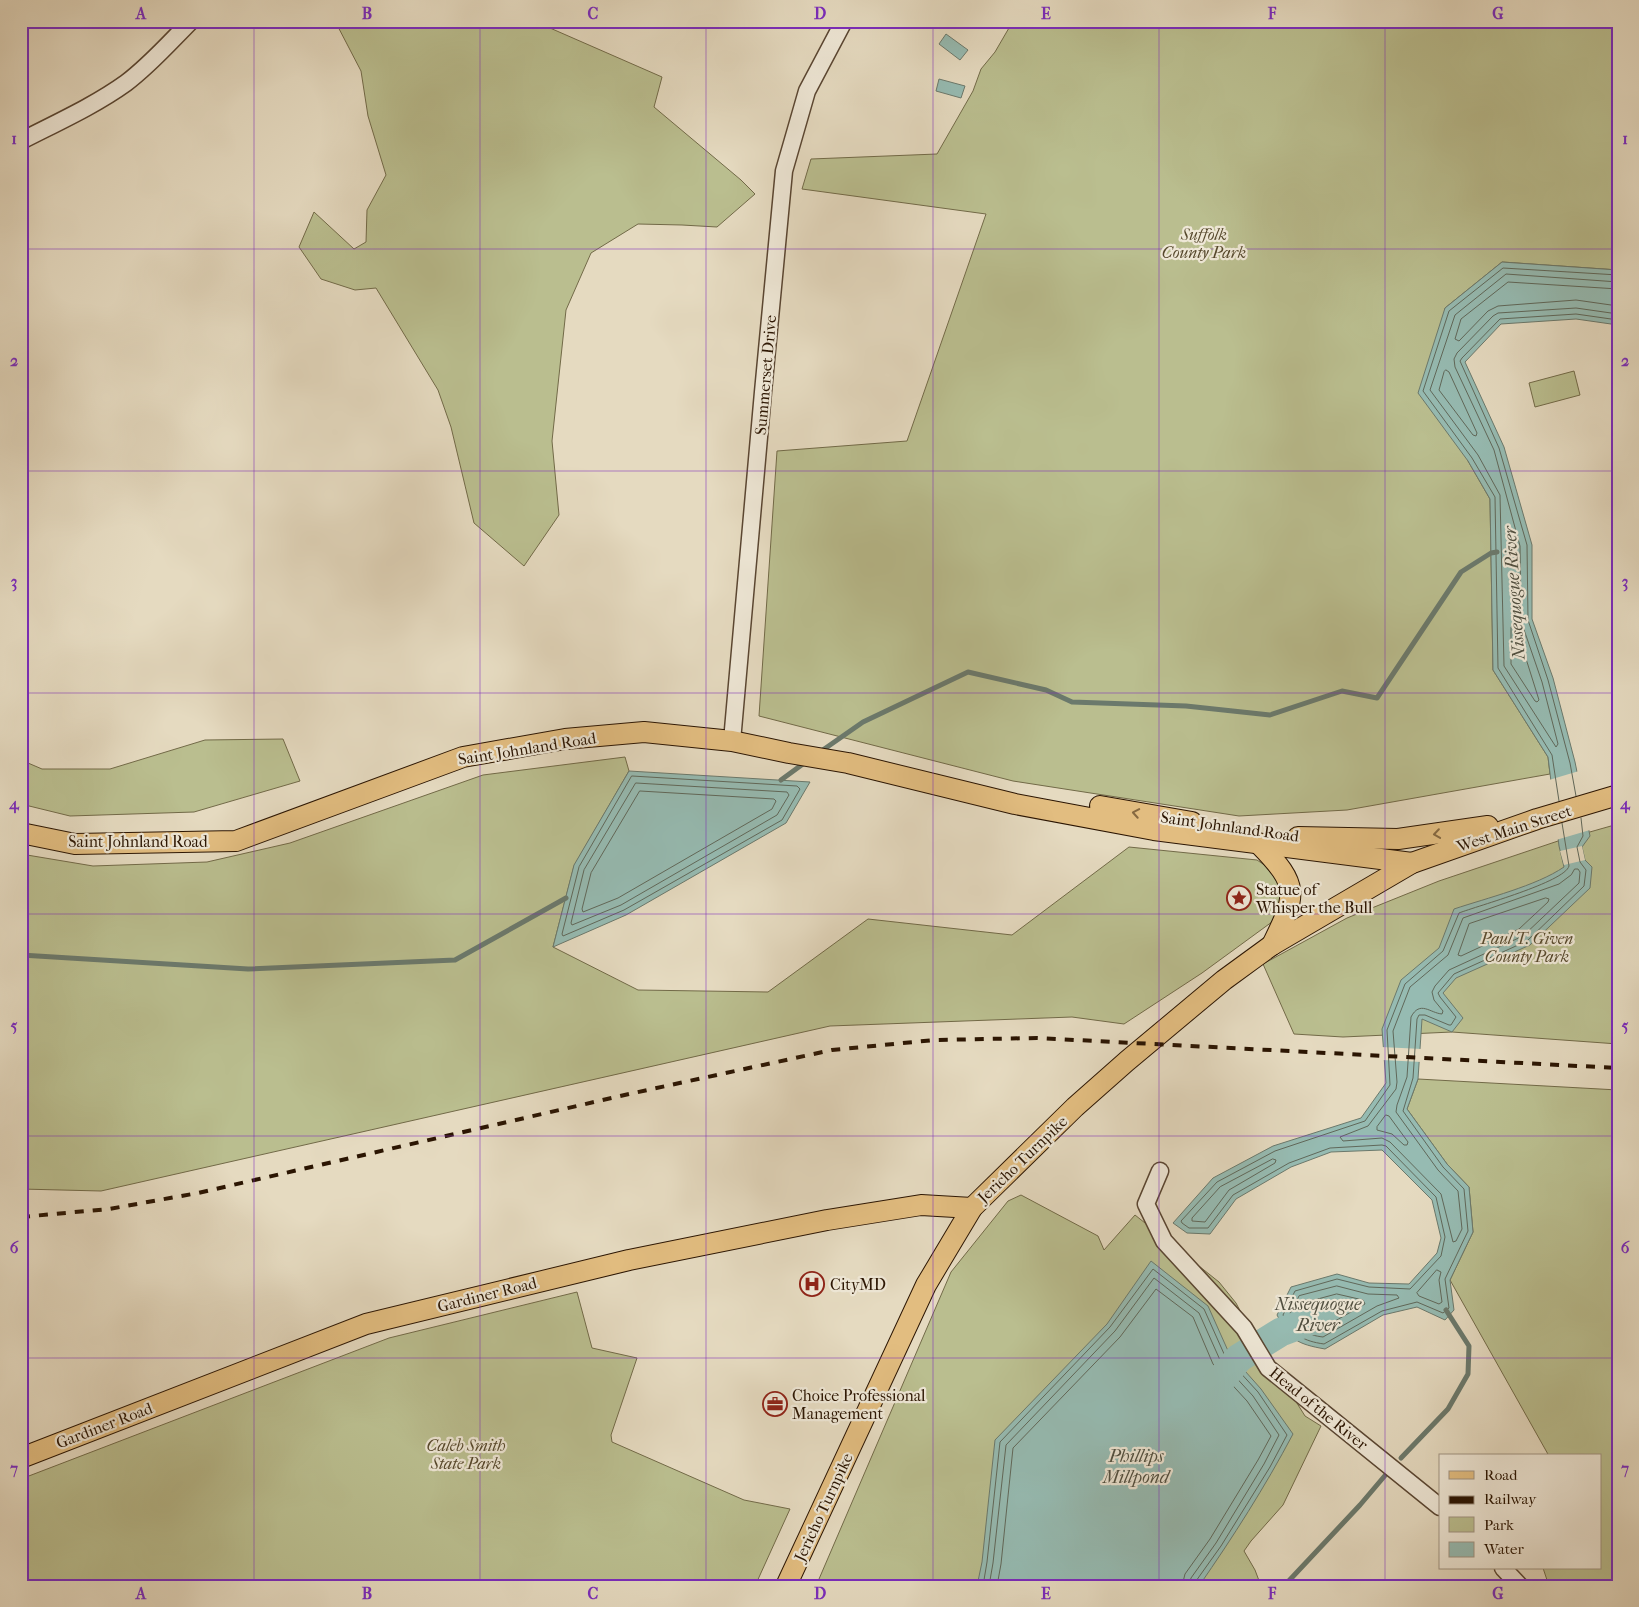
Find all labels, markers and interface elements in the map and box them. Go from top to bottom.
text: A [135,4,147,23]
text: B [362,4,372,23]
text: C [588,4,599,23]
text: D [814,4,826,23]
text: E [1041,4,1051,23]
text: F [1267,4,1277,23]
text: G [1492,4,1504,23]
text: 1 [11,129,17,148]
text: 1 [1622,129,1628,148]
park label: Suffolk County Park [1162,225,1246,262]
street label: Summerset Drive [751,314,780,436]
text: 2 [10,351,18,370]
text: 2 [1621,351,1629,370]
water label: Nissequogue River [1499,524,1530,661]
text: 3 [11,572,17,592]
text: 3 [1622,572,1628,592]
street label: Saint Johnland Road [457,728,598,769]
text: 4 [8,794,20,814]
text: 4 [1619,794,1631,814]
street label: West Main Street [1454,801,1574,856]
street label: Saint Johnland Road [1160,807,1301,846]
one-way arrow [1132,808,1141,818]
one-way arrow [1432,828,1440,839]
street label: Saint Johnland Road [68,832,208,851]
place label: Statue of Whisper the Bull [1255,880,1373,917]
place icon: Statue of Whisper the Bull [1226,885,1252,911]
park label: Paul T. Given County Park [1480,929,1573,966]
text: 5 [11,1016,18,1035]
text: 5 [1622,1016,1629,1035]
street label: Jericho Turnpike [972,1112,1071,1208]
text: 6 [10,1238,19,1257]
text: 6 [1621,1238,1630,1257]
hospital icon: CityMD [799,1271,825,1297]
street label: Gardiner Road [435,1273,539,1316]
place label: CityMD [830,1275,886,1294]
water label: Nissequogue River [1274,1294,1362,1336]
street label: Head of the River [1266,1363,1372,1454]
place label: Choice Professional Management [792,1386,926,1423]
office icon: Choice Professional Management [762,1391,788,1417]
street label: Gardiner Road [53,1398,155,1453]
park label: Caleb Smith State Park [427,1436,505,1473]
water label: Phillips Millpond [1101,1446,1172,1488]
street label: Jericho Turnpike [789,1450,857,1566]
legend [1439,1454,1602,1570]
text: 7 [9,1459,18,1478]
text: 7 [1620,1459,1629,1478]
text: Road [1484,1466,1518,1484]
text: Railway [1484,1490,1537,1508]
text: Park [1484,1516,1514,1534]
text: Water [1483,1540,1524,1558]
text: A [135,1584,147,1603]
text: B [362,1584,372,1603]
text: C [588,1584,599,1603]
text: D [814,1584,826,1603]
text: E [1041,1584,1051,1603]
text: F [1267,1584,1277,1603]
text: G [1492,1584,1504,1603]

